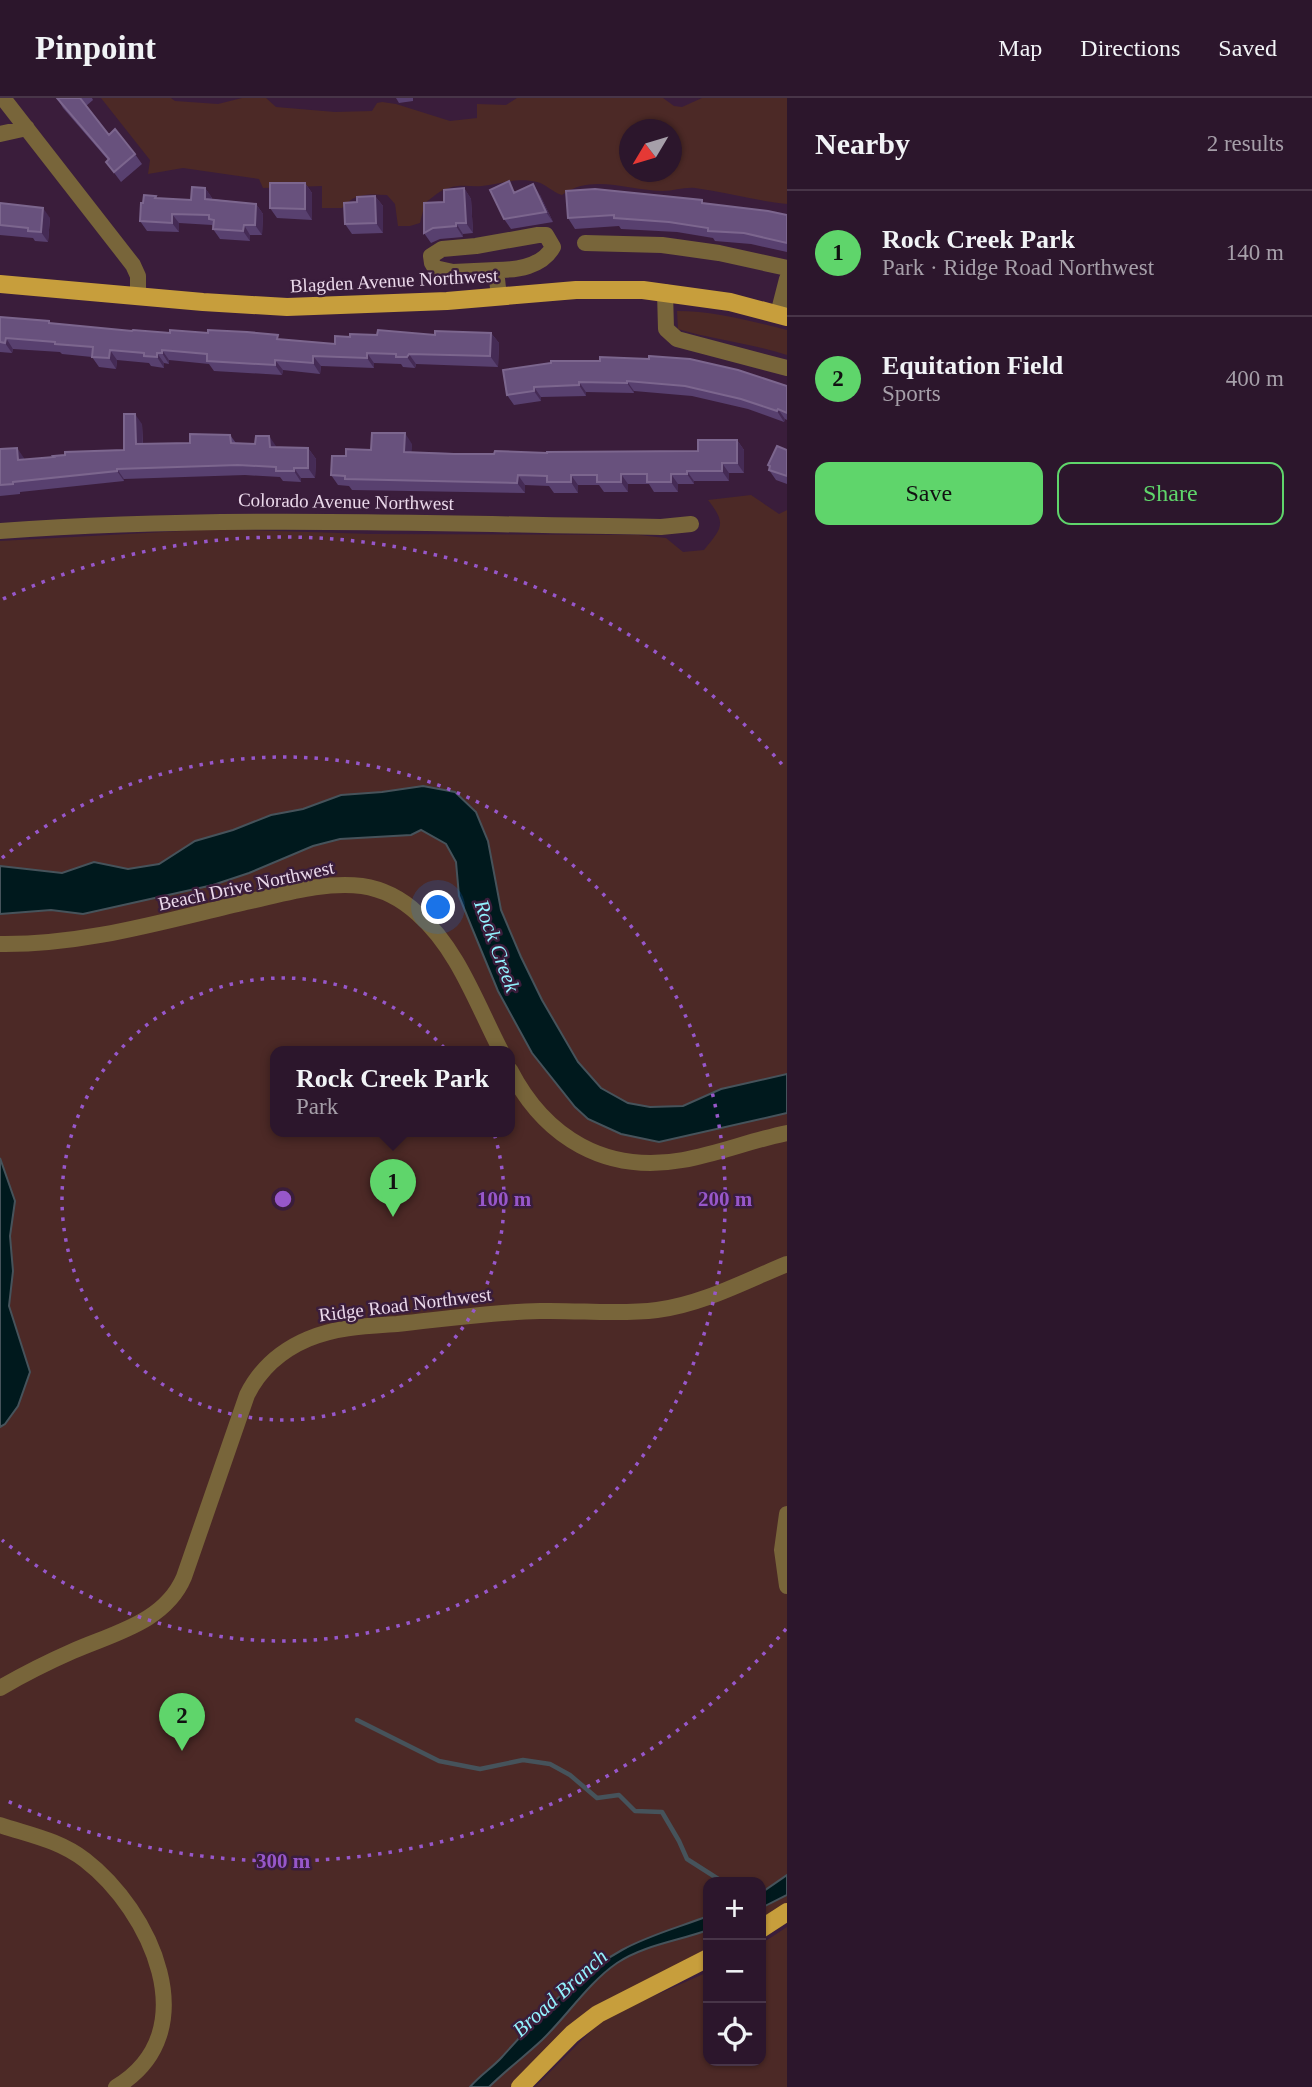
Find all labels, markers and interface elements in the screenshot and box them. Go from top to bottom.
text: Pinpoint [35,30,156,66]
text: Map [998,35,1042,61]
text: Directions [1080,35,1180,61]
text: Saved [1218,35,1277,61]
north arrow [619,119,682,182]
text: Nearby [815,127,910,160]
text: 2 results [1207,131,1284,156]
text: Rock Creek Park [882,225,1075,254]
text: 1 [832,240,844,265]
text: 140 m [1226,240,1284,265]
text: Park · Ridge Road Northwest [882,255,1154,280]
street label: Blagden Avenue Northwest [289,265,499,296]
text: Equitation Field [882,351,1063,380]
text: 2 [832,366,844,391]
text: 400 m [1226,366,1284,391]
text: Sports [882,381,941,406]
button: Save [815,462,1043,525]
button: Share [1057,462,1284,525]
street label: Colorado Avenue Northwest [238,489,455,514]
street label: Beach Drive Northwest [156,856,337,914]
your location [421,890,455,924]
water label: Rock Creek [469,896,525,996]
popup [270,1046,515,1137]
text: Rock Creek Park [296,1064,489,1093]
text: Park [296,1094,338,1119]
pin: 1 [370,1159,416,1217]
centre of rings [271,1187,295,1211]
text: 100 m [477,1187,532,1211]
text: 200 m [698,1187,753,1211]
street label: Ridge Road Northwest [317,1283,493,1326]
pin: 2 [159,1693,205,1751]
text: 300 m [256,1849,311,1873]
map controls [703,1877,766,2066]
button: + [703,1877,766,1940]
button: − [703,1940,766,2003]
water label: Broad Branch [508,1944,612,2042]
button: locate [703,2003,766,2066]

